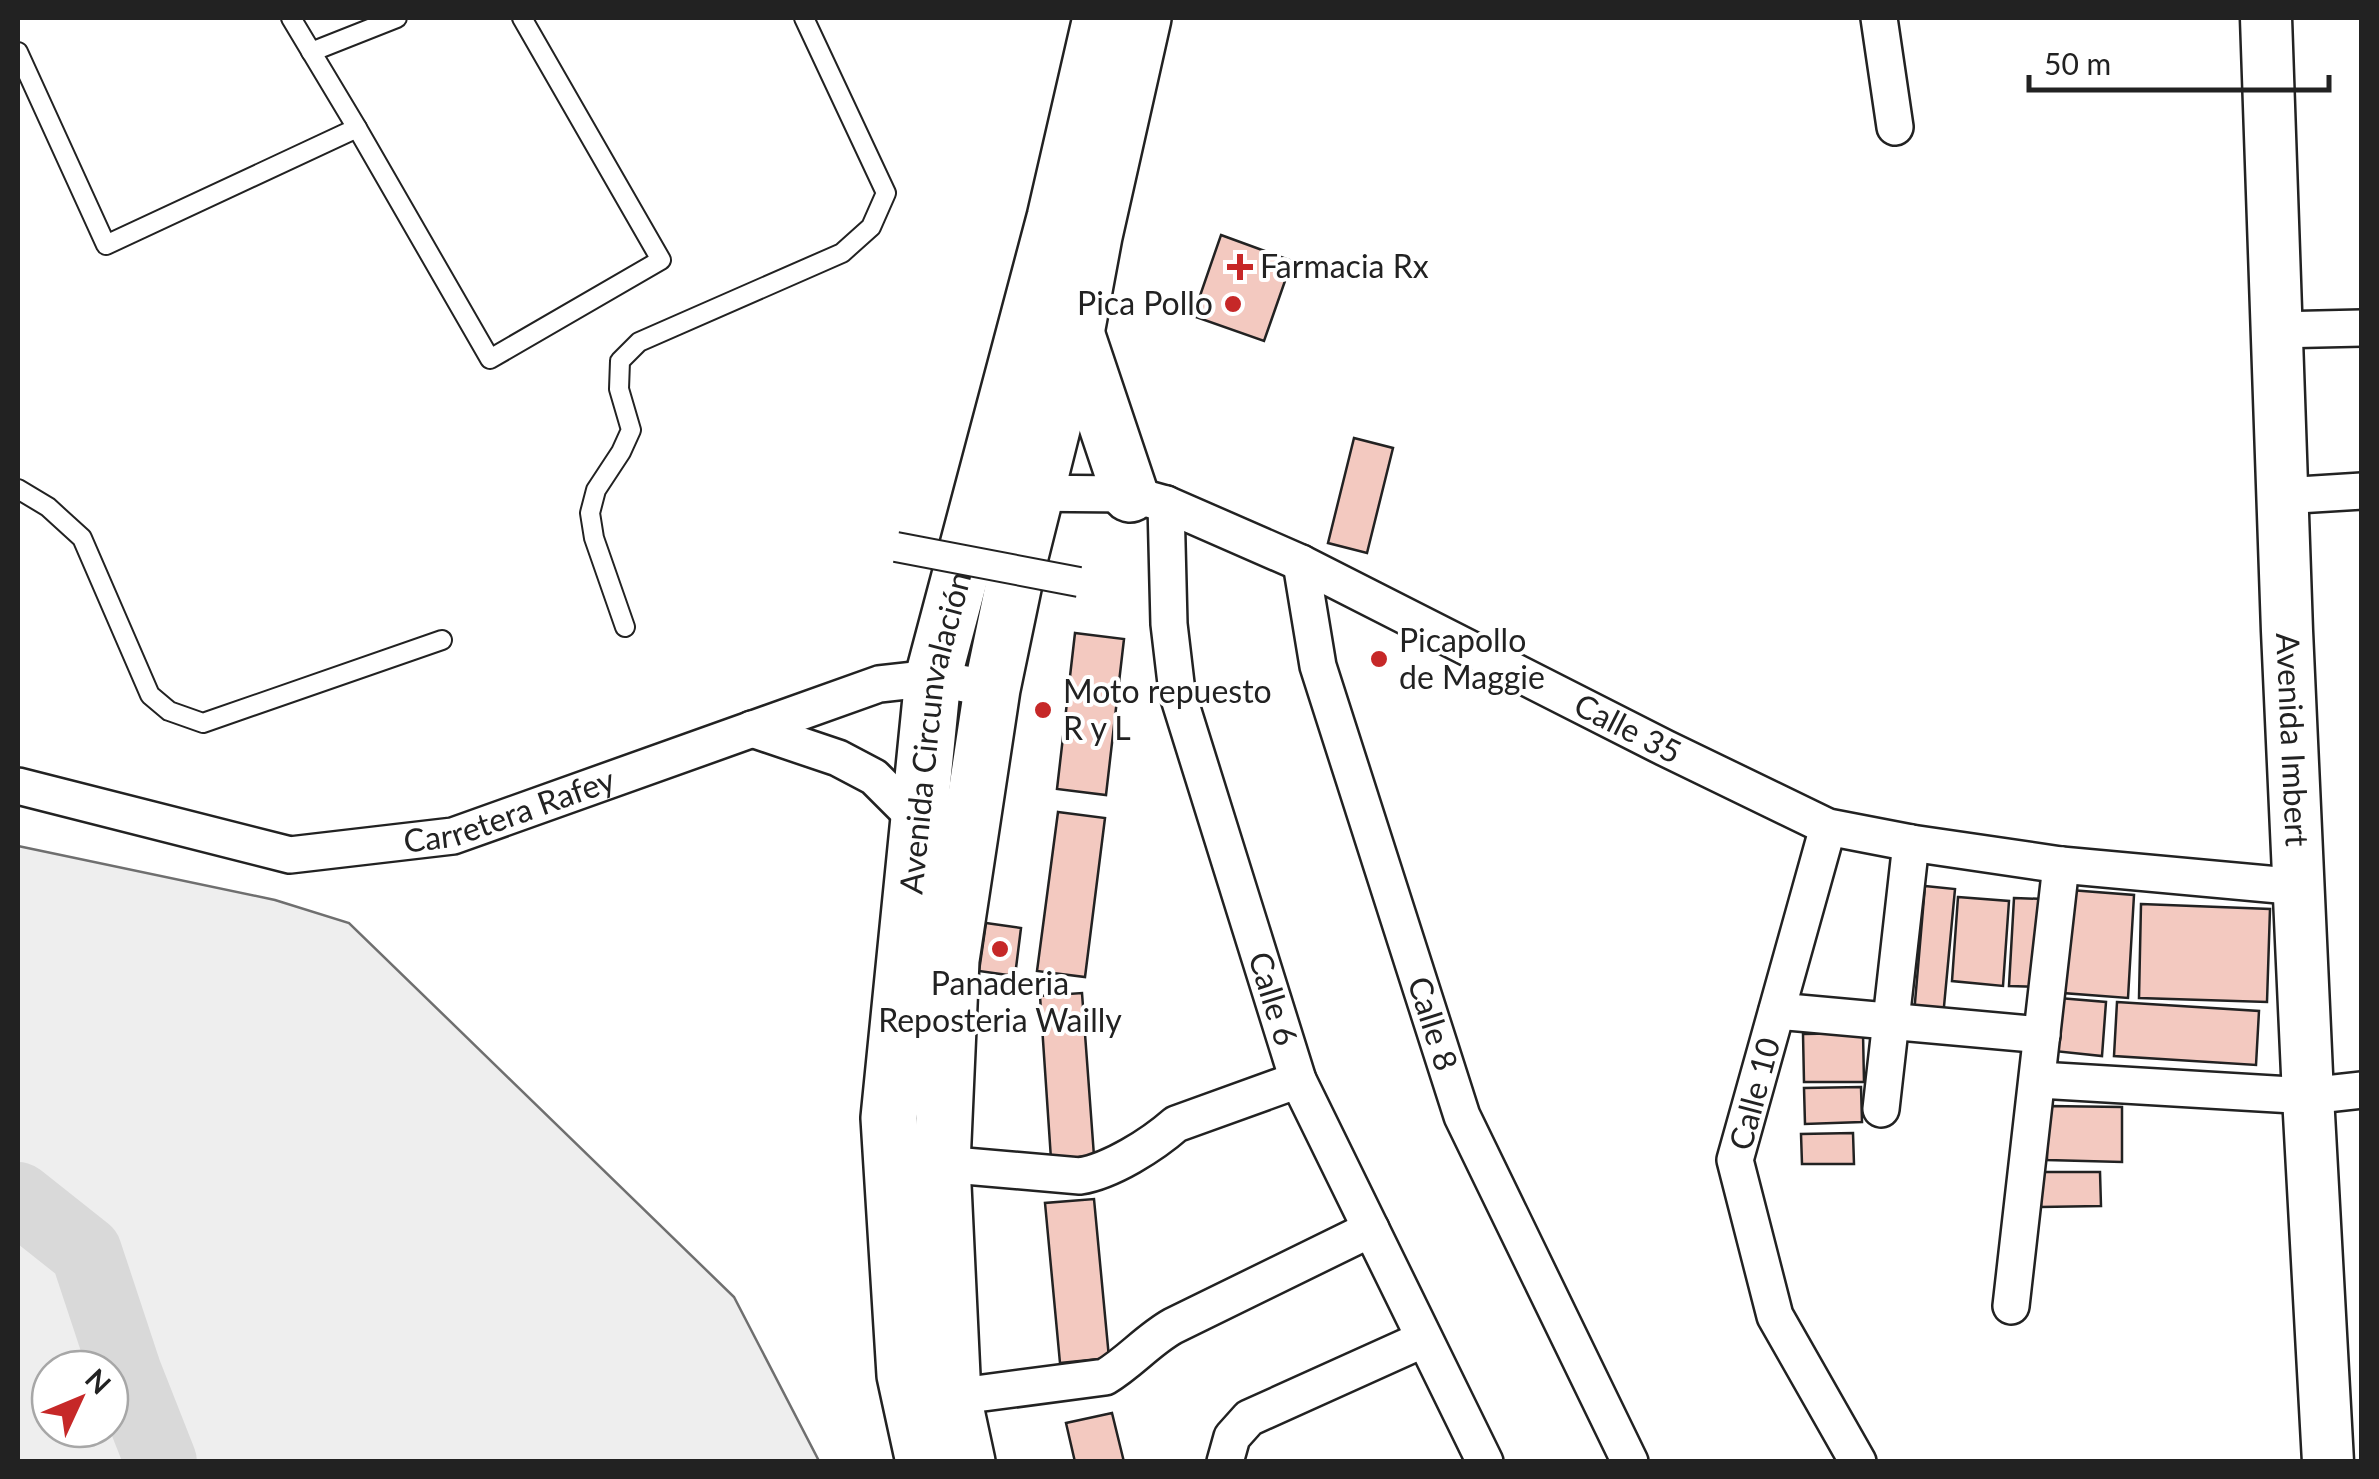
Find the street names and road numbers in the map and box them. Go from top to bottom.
street label: Avenida Circunvalación [891,567,978,896]
street label: Avenida Imbert [2269,632,2318,848]
street label: Calle 35 [1568,684,1688,771]
street label: Carretera Rafey [401,759,620,860]
street label: Calle 6 [1241,947,1307,1050]
street label: Calle 8 [1401,972,1467,1075]
street label: Calle 10 [1720,1033,1787,1154]

